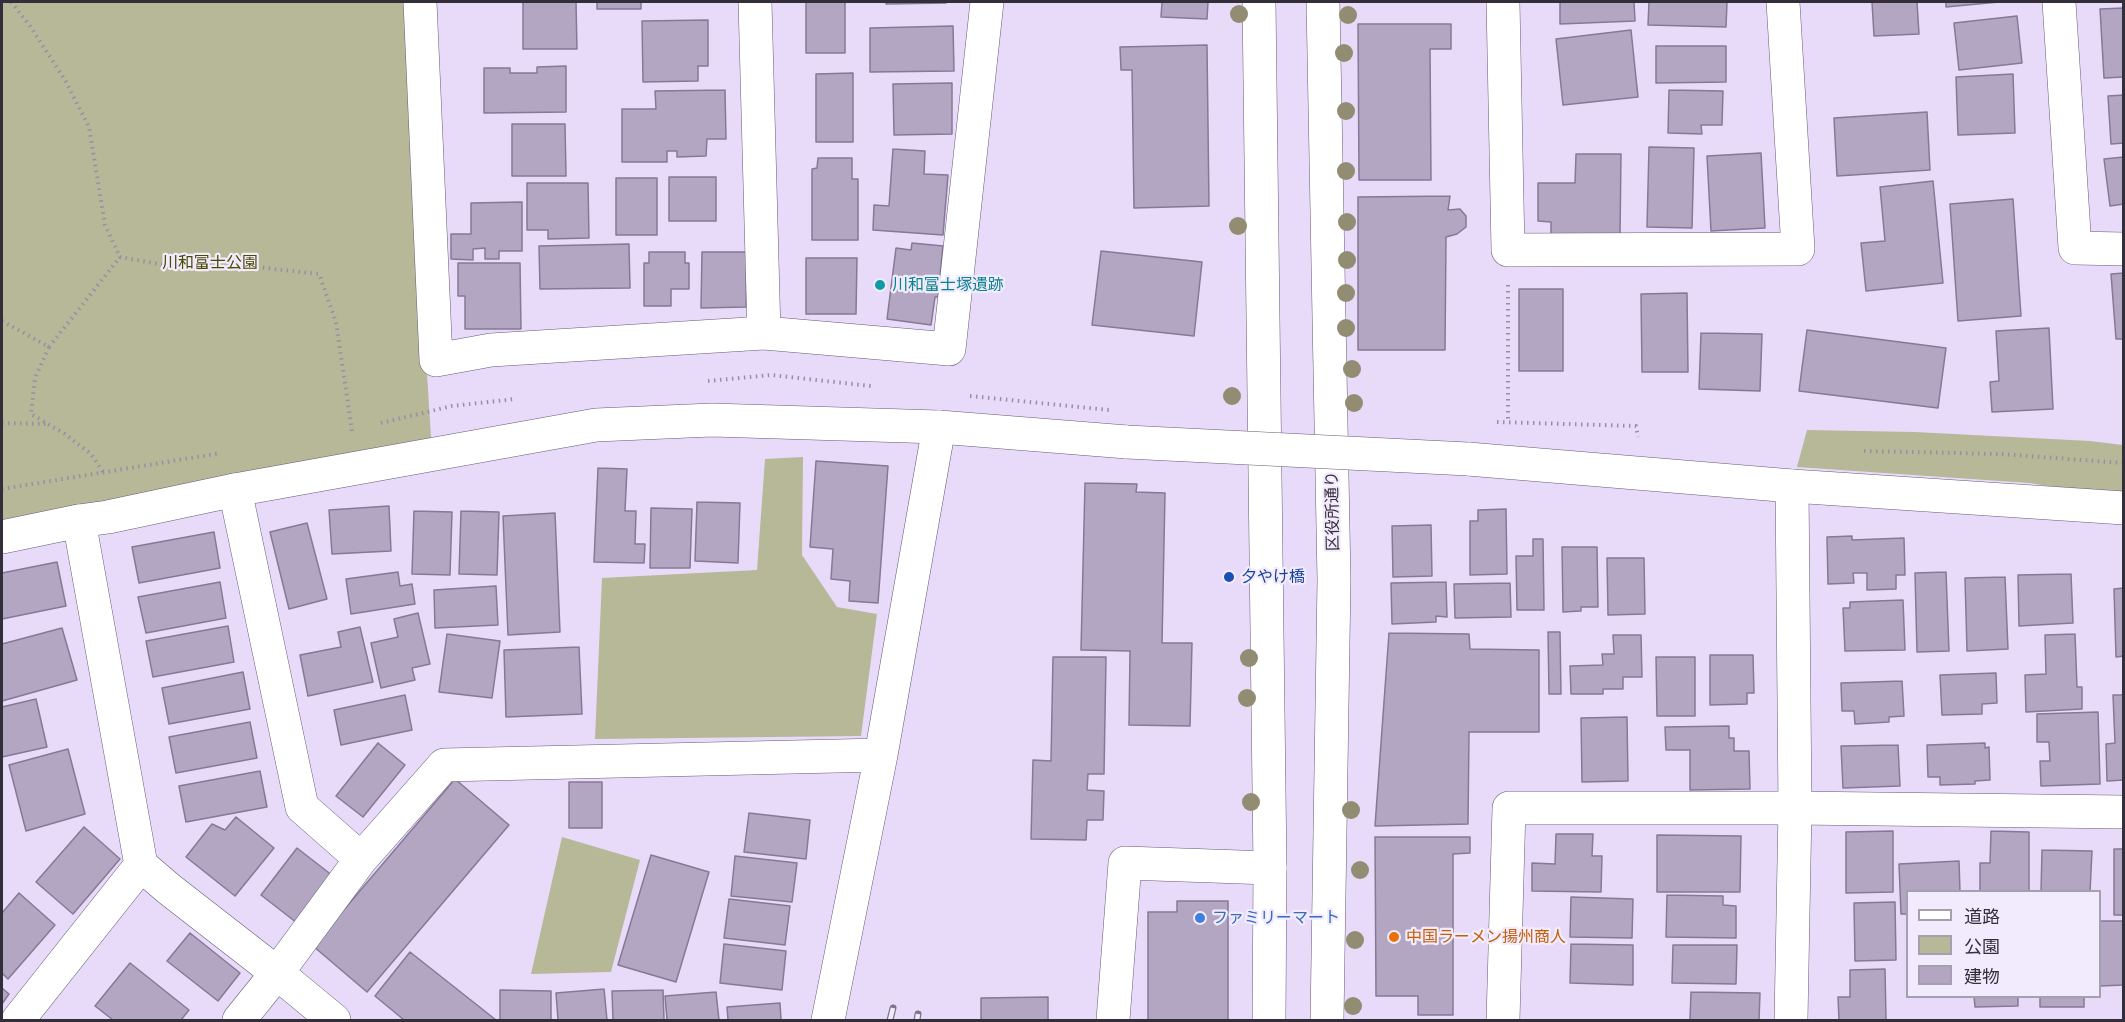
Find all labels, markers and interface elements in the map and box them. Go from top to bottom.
park label: 川和富士公園 [162,253,258,273]
place label: 川和富士塚遺跡 [892,275,1004,295]
marker: 川和富士塚遺跡 [873,278,887,292]
street label: 区役所通り [1323,471,1343,551]
place label: 夕やけ橋 [1241,567,1305,587]
marker: 夕やけ橋 [1222,570,1236,584]
legend [1906,890,2101,998]
text: 道路 [1964,905,2000,928]
place label: ファミリーマート [1212,908,1340,928]
marker: ファミリーマート [1193,911,1207,925]
place label: 中国ラーメン揚州商人 [1406,927,1566,947]
marker: 中国ラーメン揚州商人 [1387,930,1401,944]
text: 公園 [1964,935,2000,958]
text: 建物 [1964,965,2000,988]

